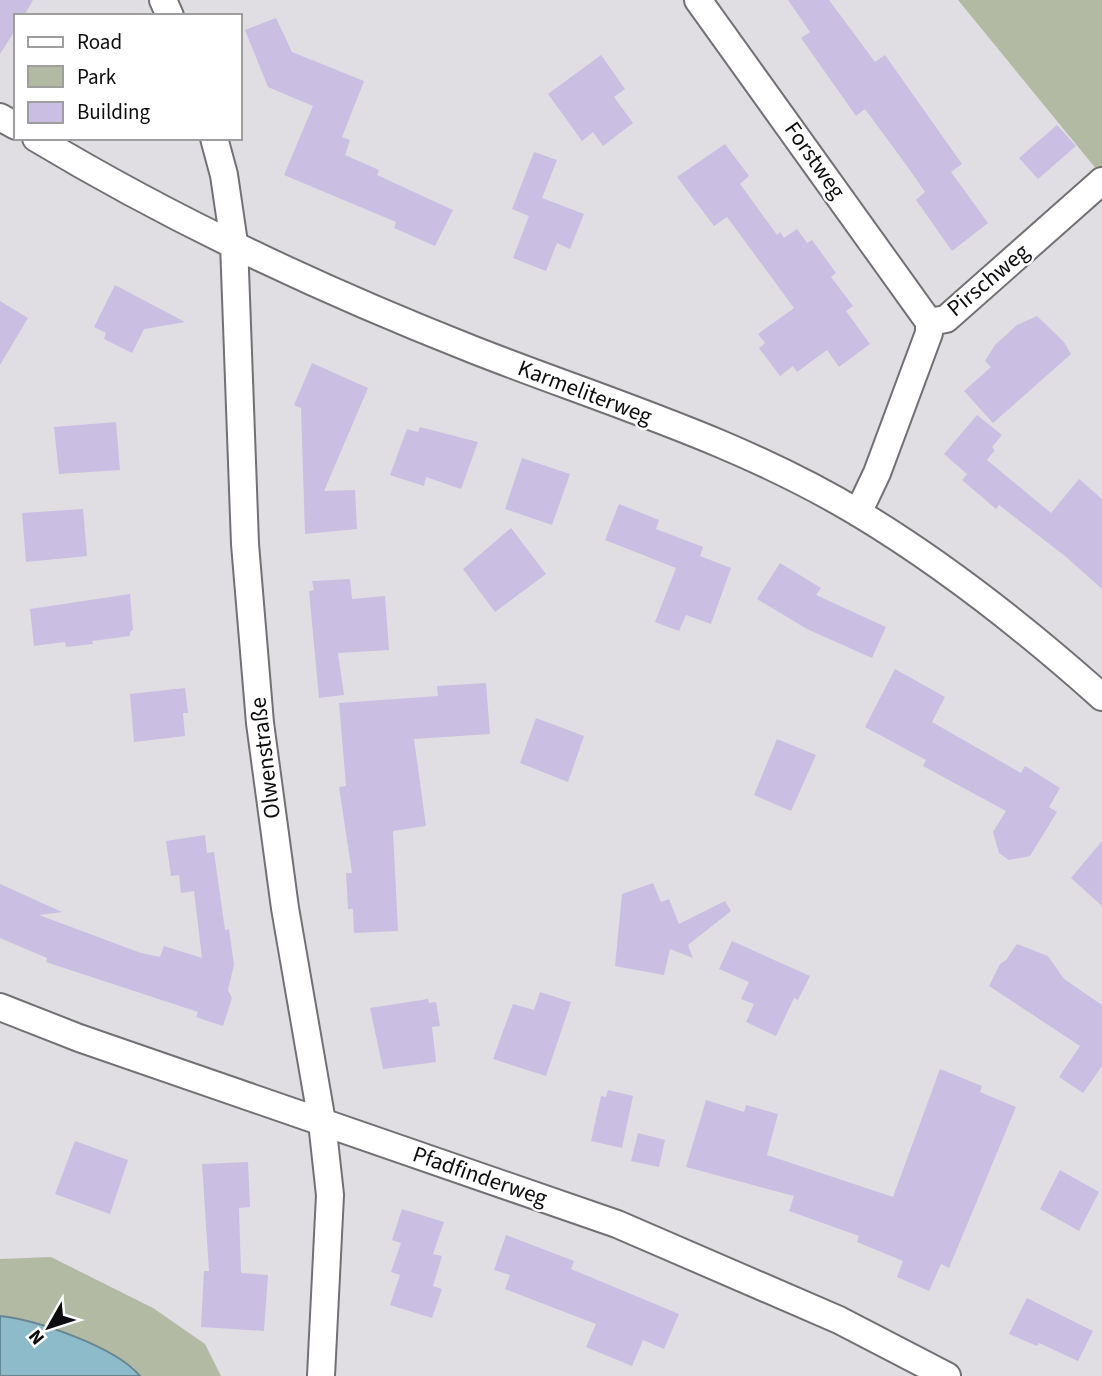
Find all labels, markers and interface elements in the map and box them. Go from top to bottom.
legend [14,14,242,140]
text: Road [77,27,122,57]
text: Park [77,62,117,92]
text: Building [77,97,151,127]
street label: Forstweg [776,115,854,206]
street label: Pirschweg [940,235,1037,324]
street label: Karmeliterweg [513,351,657,433]
street label: Olwenstraße [241,695,289,821]
street label: Pfadfinderweg [408,1138,552,1215]
north arrow [14,1292,84,1362]
text: N [22,1323,51,1350]

